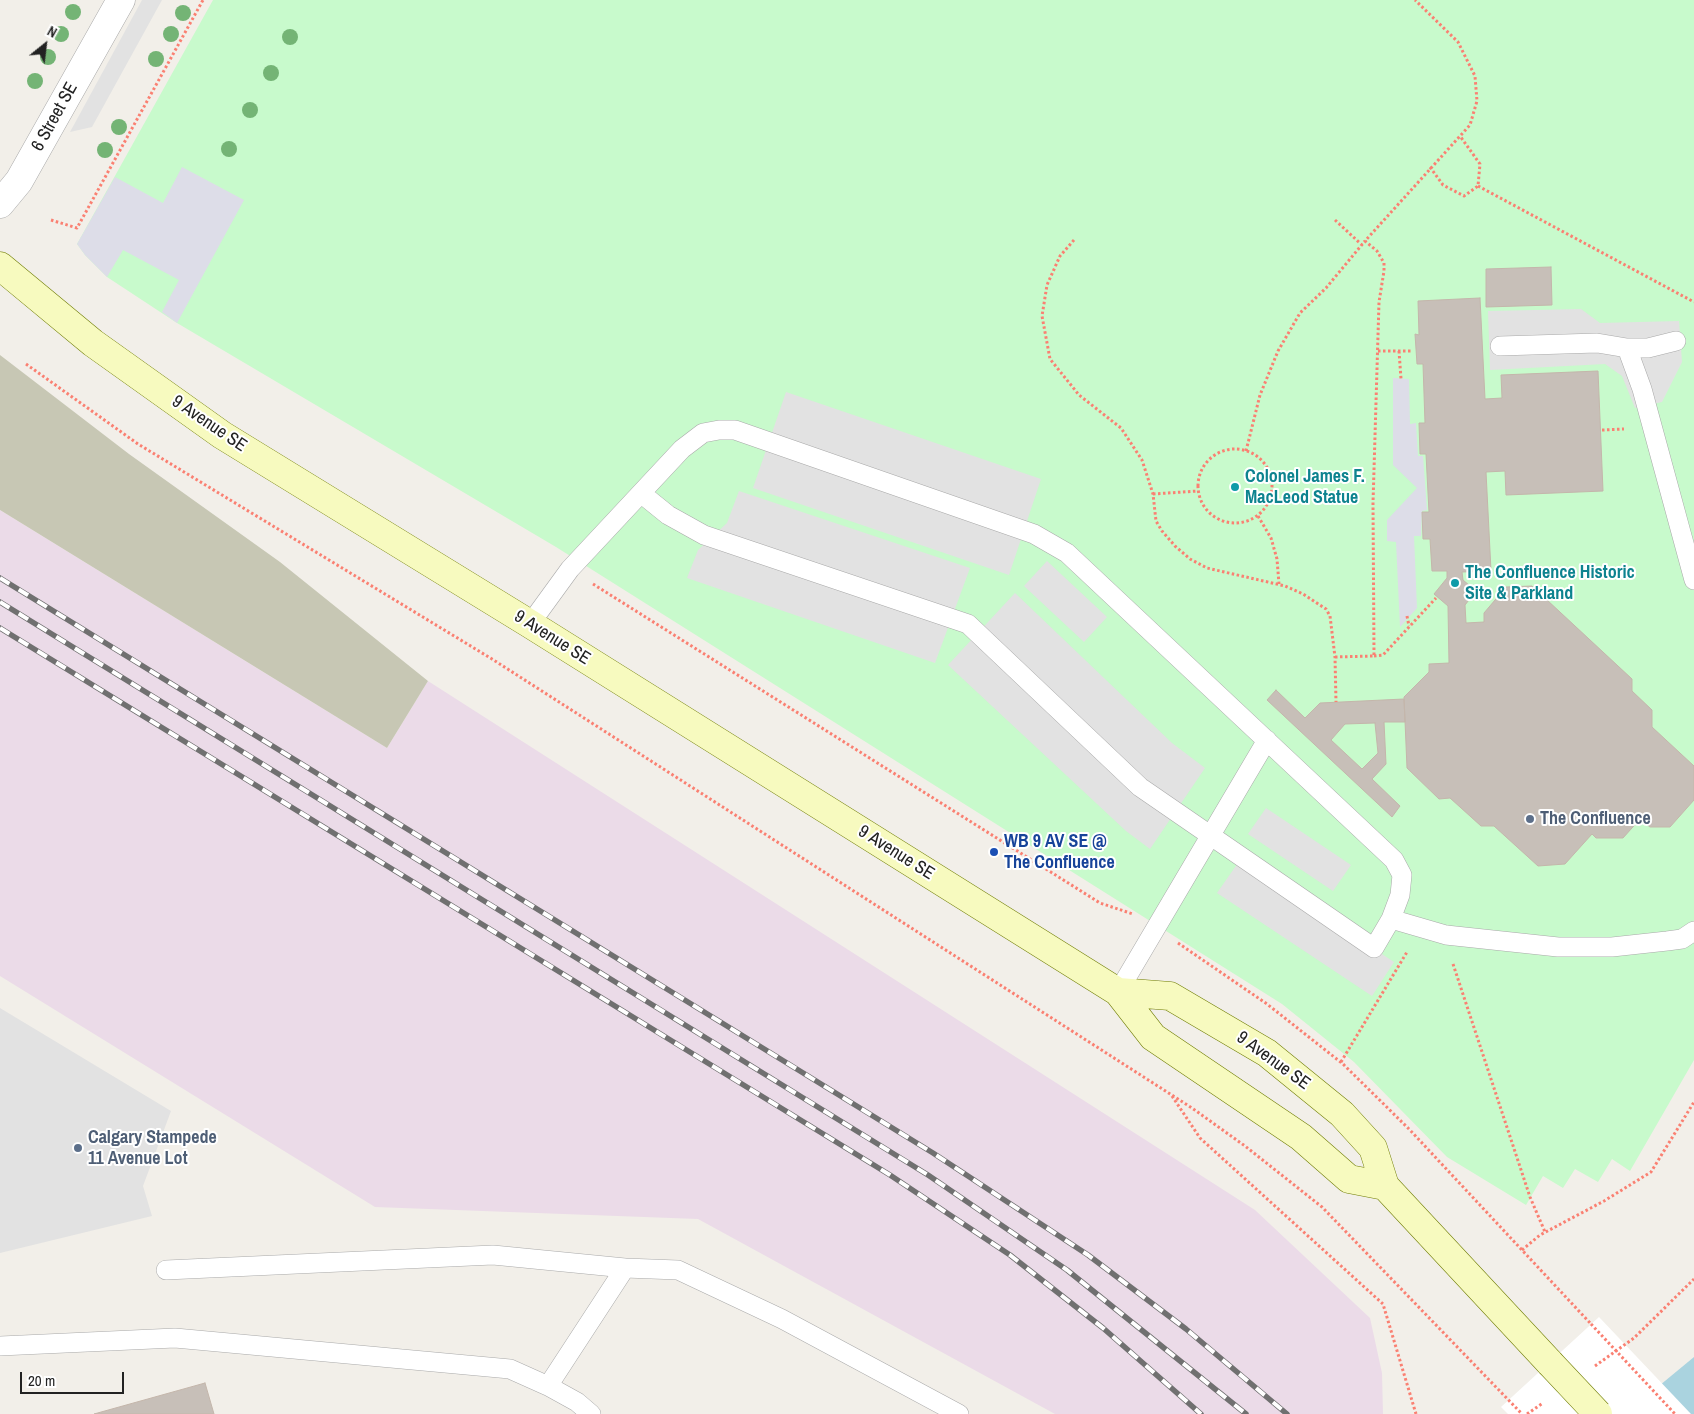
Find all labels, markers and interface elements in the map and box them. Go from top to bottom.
north arrow [20,20,70,70]
text: N [44,22,60,42]
street label: 6 Street SE [27,79,83,155]
street label: 9 Avenue SE [167,391,251,457]
place label: Colonel James F. MacLeod Statue [1245,466,1365,508]
marker: Colonel James F. MacLeod Statue [1229,481,1241,493]
place label: The Confluence Historic Site & Parkland [1465,562,1635,604]
marker: The Confluence Historic Site & Parkland [1449,577,1461,589]
street label: 9 Avenue SE [510,606,594,670]
place label: The Confluence [1540,808,1651,830]
marker: The Confluence [1524,813,1536,825]
street label: 9 Avenue SE [854,821,938,885]
place label: WB 9 AV SE @ The Confluence [1004,831,1115,874]
marker: WB 9 AV SE @ The Confluence [988,846,1000,858]
street label: 9 Avenue SE [1232,1027,1314,1095]
place label: Calgary Stampede 11 Avenue Lot [88,1127,217,1170]
marker: Calgary Stampede 11 Avenue Lot [72,1142,84,1154]
scale bar [22,1362,126,1394]
text: 20 m [28,1370,55,1391]

